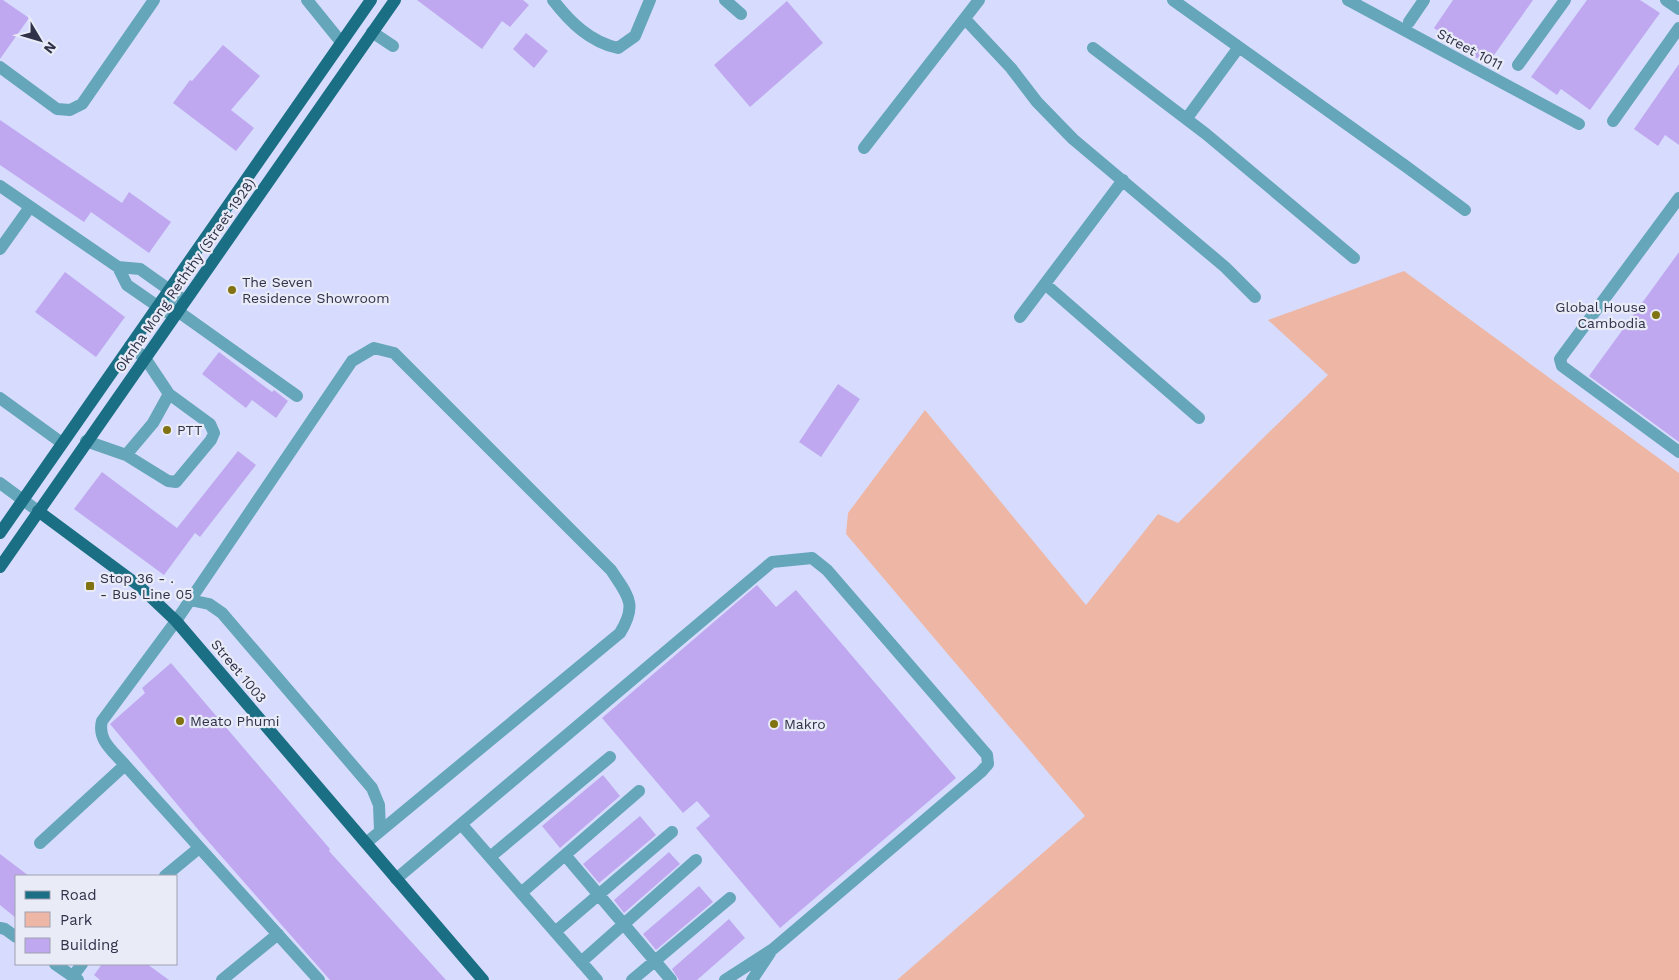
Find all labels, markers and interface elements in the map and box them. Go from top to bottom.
north arrow [15,15,65,65]
street label: Street 1011 [1435,25,1505,73]
text: N [41,39,60,57]
street label: Oknha Mong Reththy (Street 1928) [112,175,258,375]
place label: The Seven Residence Showroom [242,274,390,306]
marker: The Seven Residence Showroom [226,284,238,296]
place label: Global House Cambodia [1555,299,1646,331]
marker: Global House Cambodia [1650,309,1662,321]
place label: PTT [177,422,203,438]
marker: PTT [161,424,173,436]
place label: Stop 36 - . - Bus Line 05 [100,570,192,602]
marker: Stop 36 - . - Bus Line 05 [84,580,96,592]
street label: Street 1003 [208,636,270,706]
place label: Meato Phumi [190,713,280,729]
marker: Meato Phumi [174,715,186,727]
place label: Makro [784,716,826,732]
marker: Makro [768,718,780,730]
legend [15,875,178,965]
text: Road [60,886,97,904]
text: Park [60,911,93,929]
text: Building [60,936,118,954]

